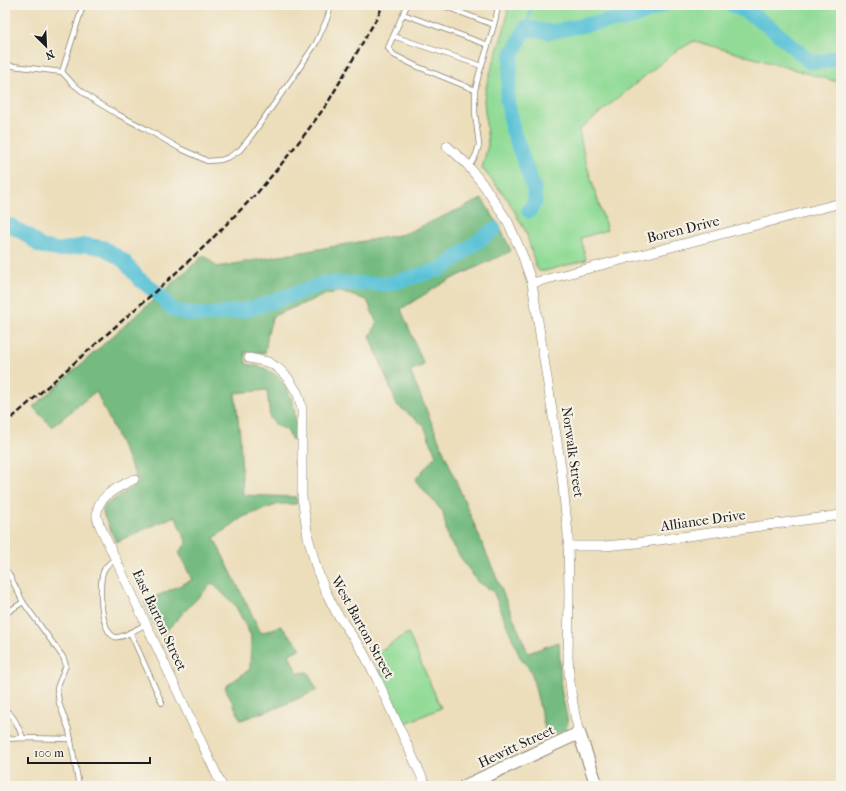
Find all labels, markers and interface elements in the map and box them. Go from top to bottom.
north arrow [26,26,66,66]
text: N [43,47,56,63]
street label: Boren Drive [645,212,721,247]
street label: Norwalk Street [558,406,587,498]
street label: Alliance Drive [658,506,747,535]
street label: East Barton Street [129,567,190,674]
street label: West Barton Street [327,572,398,681]
street label: Hewitt Street [475,721,557,772]
scale bar [28,739,150,765]
text: 100 m [34,746,64,760]

